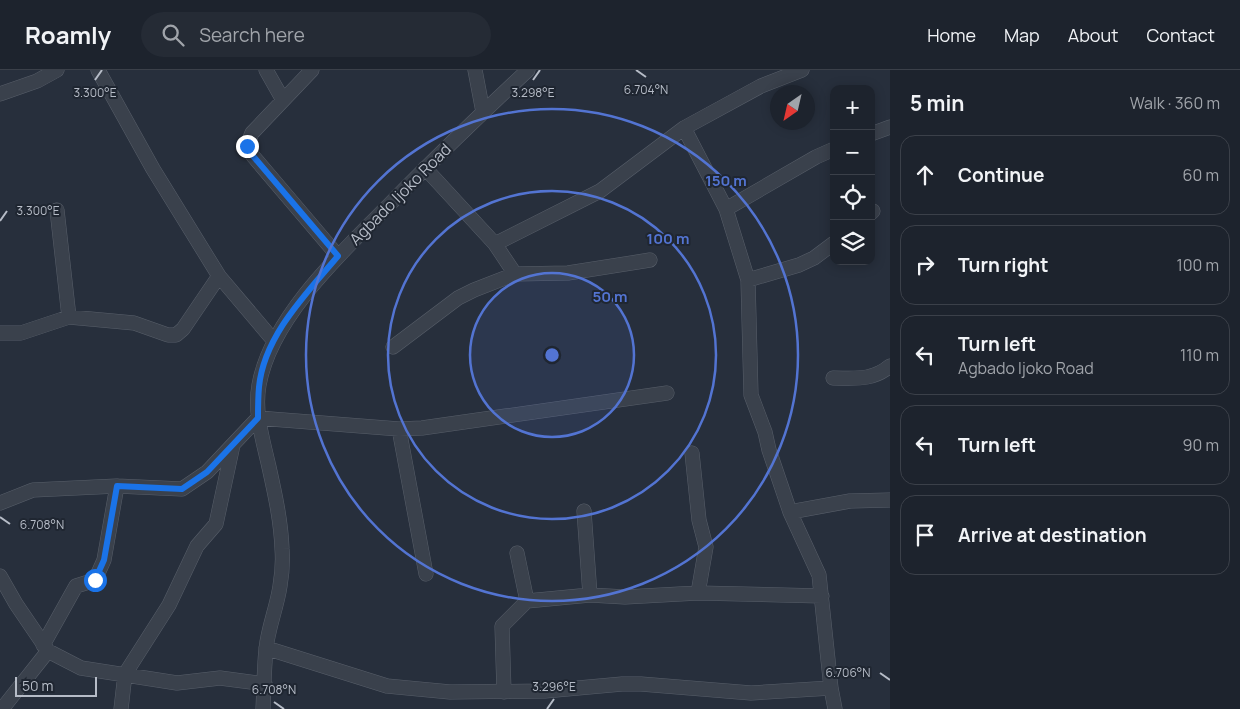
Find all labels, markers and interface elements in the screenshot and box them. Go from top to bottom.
search box [141,12,491,57]
text: Roamly [25,18,111,51]
icon: search [159,21,187,49]
text: Search here [199,22,305,48]
text: Home [927,23,976,47]
text: Map [1004,23,1040,47]
text: About [1068,23,1118,47]
text: Contact [1146,23,1215,47]
text: 6.704°N [624,81,668,98]
text: 3.300°E [73,84,117,101]
text: 3.298°E [511,84,555,101]
north arrow [770,85,815,130]
map controls [830,85,875,265]
button: + [830,85,875,130]
text: 5 min [910,89,964,117]
text: Walk · 360 m [1130,92,1220,114]
button: − [830,130,875,175]
route end [236,135,259,158]
street label: Agbado Ijoko Road [344,138,456,250]
icon: ahead [911,161,939,189]
text: Continue [958,162,1044,188]
text: 60 m [1183,164,1219,186]
text: 150 m [705,170,747,191]
button: locate [830,175,875,220]
text: 3.300°E [16,202,60,219]
button: layers [830,220,875,265]
text: 100 m [647,228,689,249]
icon: right [911,251,939,279]
text: Turn right [958,252,1048,278]
text: 100 m [1176,254,1219,276]
text: 50 m [592,286,628,307]
text: Turn left [958,331,1036,357]
icon: left [911,341,939,369]
text: 110 m [1180,344,1219,366]
centre of rings [543,346,561,364]
text: Agbado Ijoko Road [958,357,1094,379]
icon: left [911,431,939,459]
text: Turn left [958,432,1036,458]
text: 90 m [1183,434,1219,456]
text: 6.708°N [20,516,64,533]
icon: arrive [911,521,939,549]
text: Arrive at destination [958,522,1147,548]
route start [84,569,107,592]
text: 6.706°N [826,664,870,681]
scale bar [15,674,98,697]
text: 50 m [22,676,53,695]
text: 3.296°E [532,678,576,695]
text: 6.708°N [252,681,296,698]

